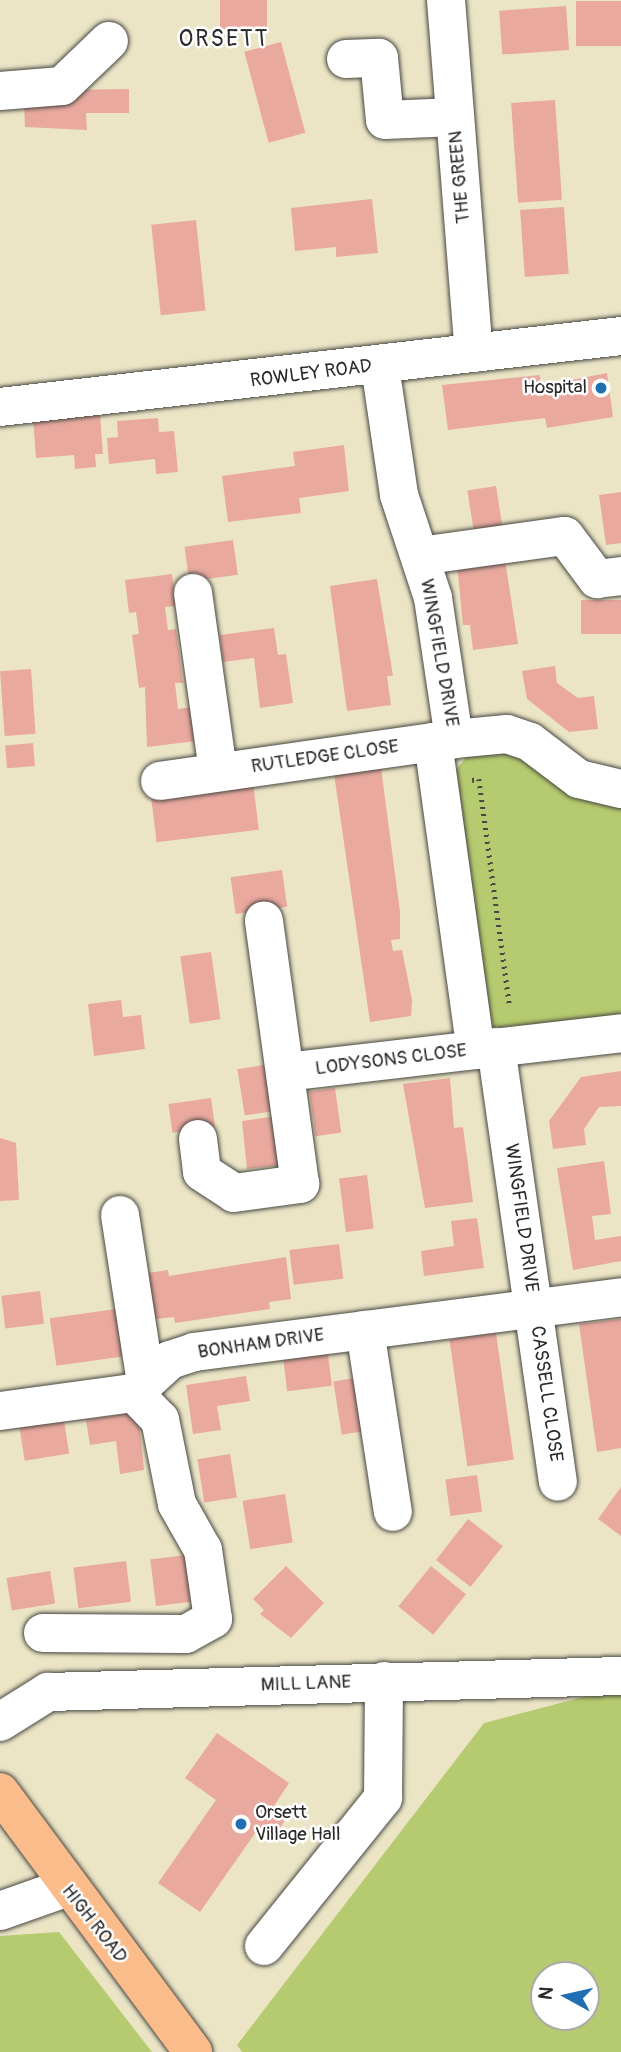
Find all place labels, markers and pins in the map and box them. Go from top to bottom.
place label: Hospital [523,377,587,399]
marker: Hospital [593,380,609,396]
place label: Orsett Village Hall [255,1802,341,1846]
marker: Orsett Village Hall [233,1816,249,1832]

